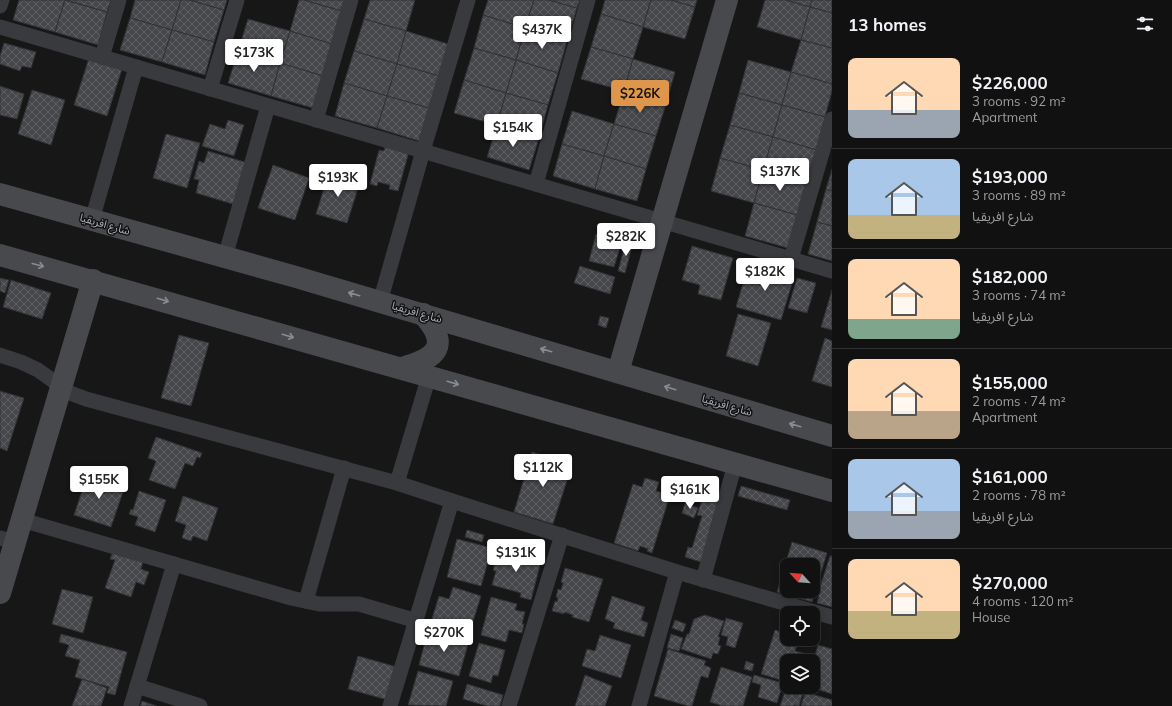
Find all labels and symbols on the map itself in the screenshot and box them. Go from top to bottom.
pin: $437K [514,16,570,50]
pin: $173K [226,39,282,73]
pin: $226K [612,80,668,114]
pin: $154K [485,114,541,148]
pin: $137K [752,158,808,192]
pin: $193K [310,164,366,198]
street label: شارع افريقيا [78,210,132,239]
pin: $282K [598,223,654,257]
pin: $182K [737,258,793,292]
one-way arrow [31,262,44,269]
one-way arrow [347,290,360,297]
one-way arrow [156,297,169,304]
street label: شارع افريقيا [390,298,444,327]
one-way arrow [281,333,294,340]
one-way arrow [539,346,552,353]
one-way arrow [446,380,459,387]
one-way arrow [664,384,677,391]
street label: شارع افريقيا [700,391,754,420]
one-way arrow [788,421,801,428]
pin: $112K [515,454,571,488]
pin: $155K [71,466,127,500]
pin: $161K [662,476,718,510]
pin: $131K [488,539,544,573]
north arrow [780,558,820,598]
pin: $270K [416,619,472,653]

